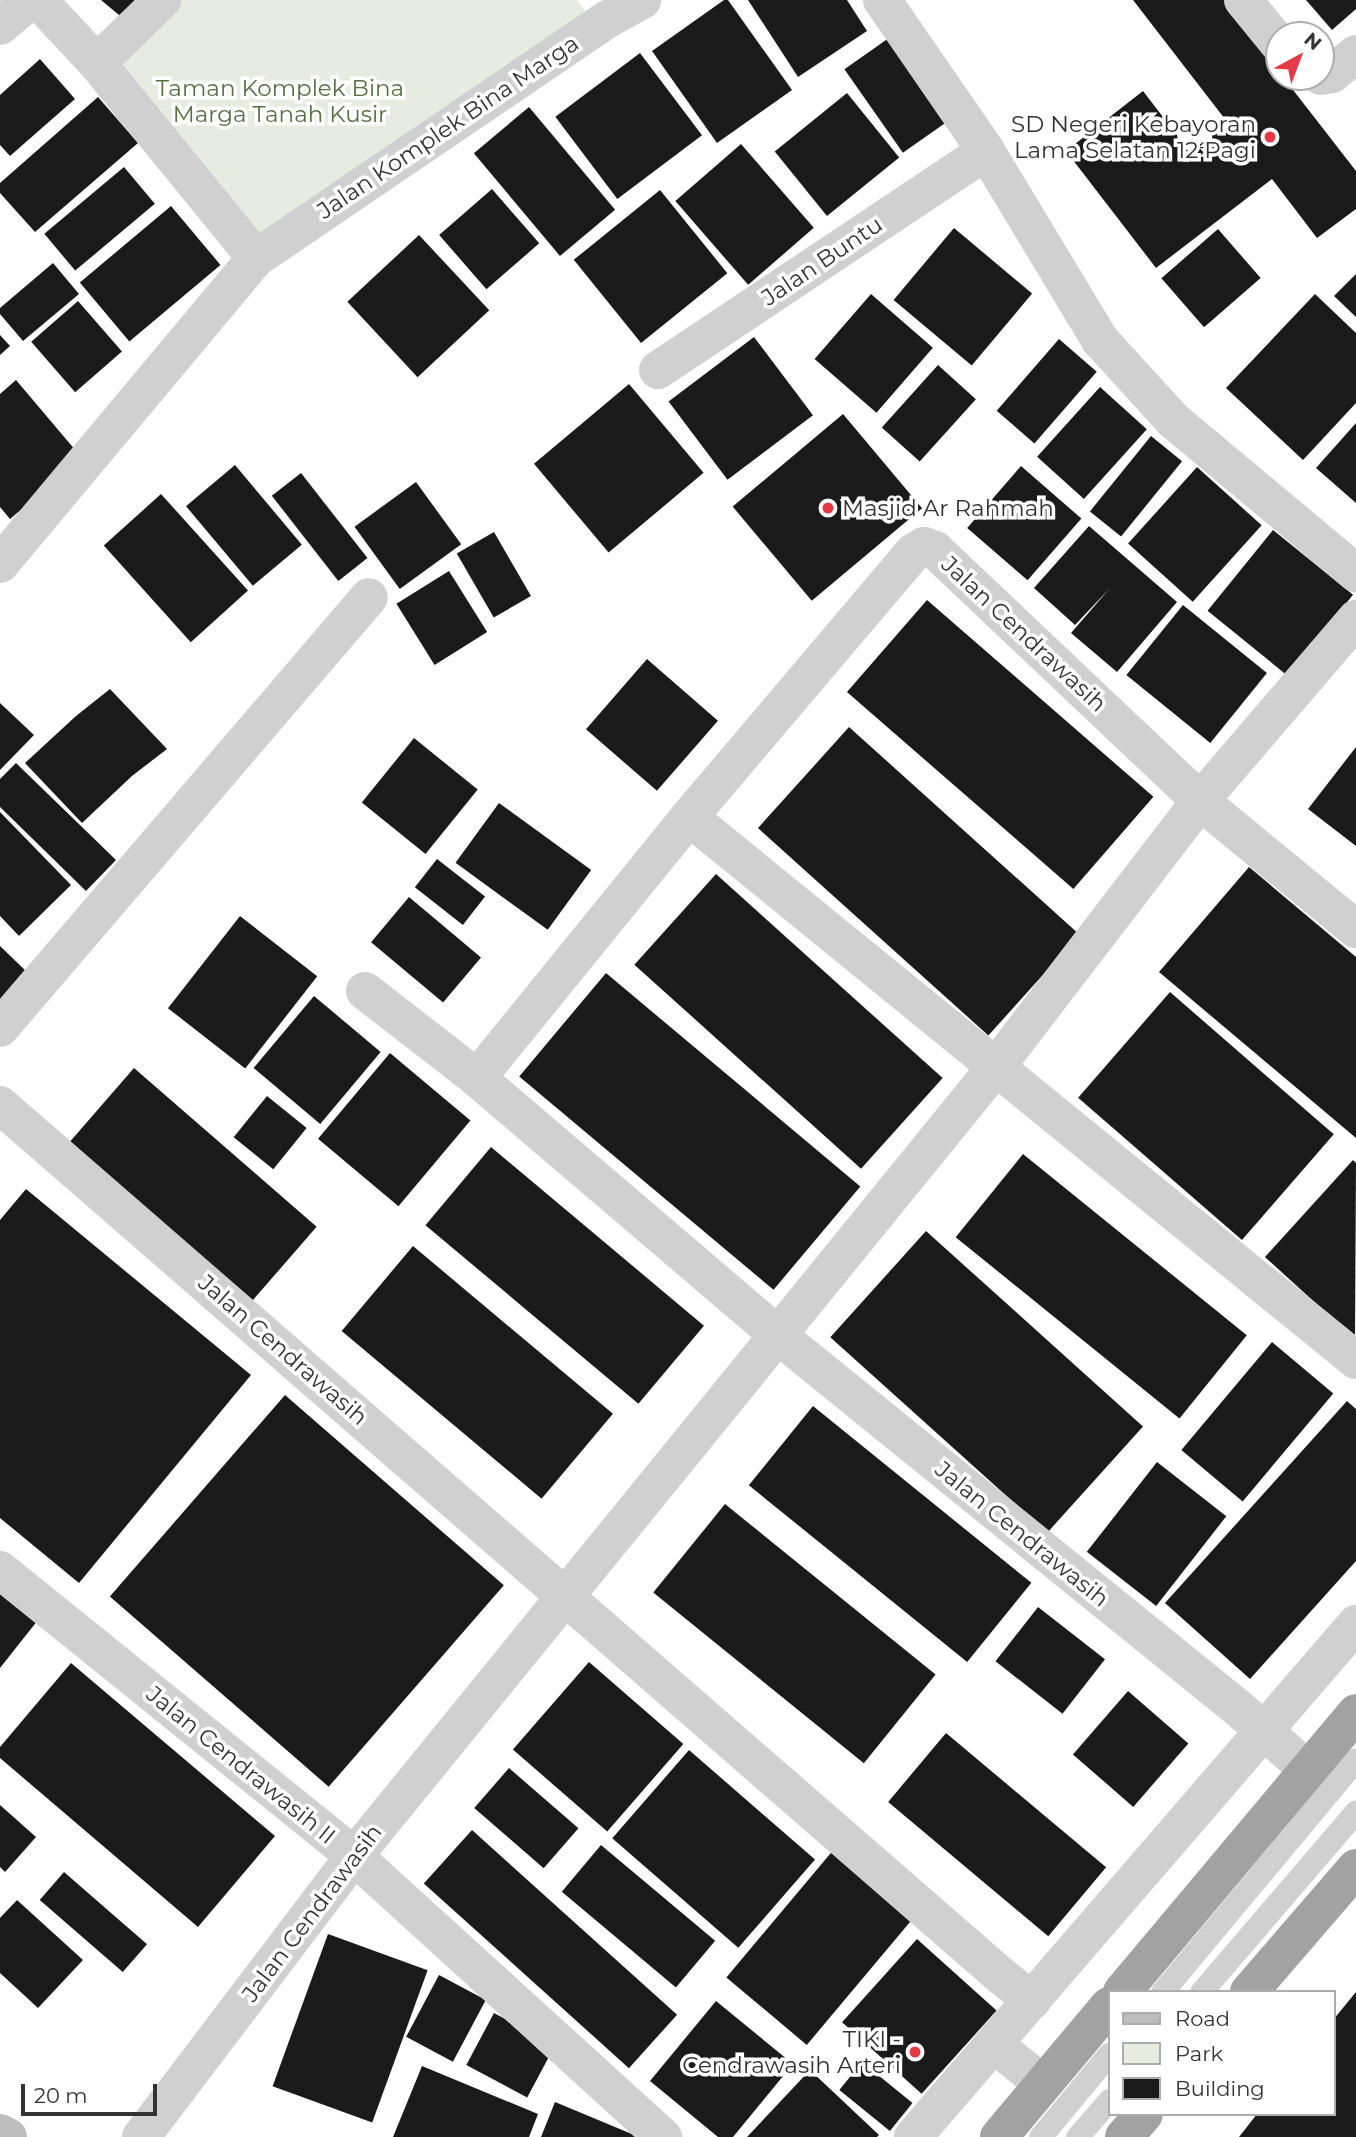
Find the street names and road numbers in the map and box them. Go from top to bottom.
street label: Jalan Komplek Bina Marga [312,29,584,225]
street label: Jalan Buntu [756,211,888,311]
street label: Jalan Cendrawasih [936,551,1112,717]
street label: Jalan Cendrawasih [193,1269,373,1431]
street label: Jalan Cendrawasih [930,1456,1114,1612]
street label: Jalan Cendrawasih II [141,1680,341,1850]
street label: Jalan Cendrawasih [236,1819,388,2007]

